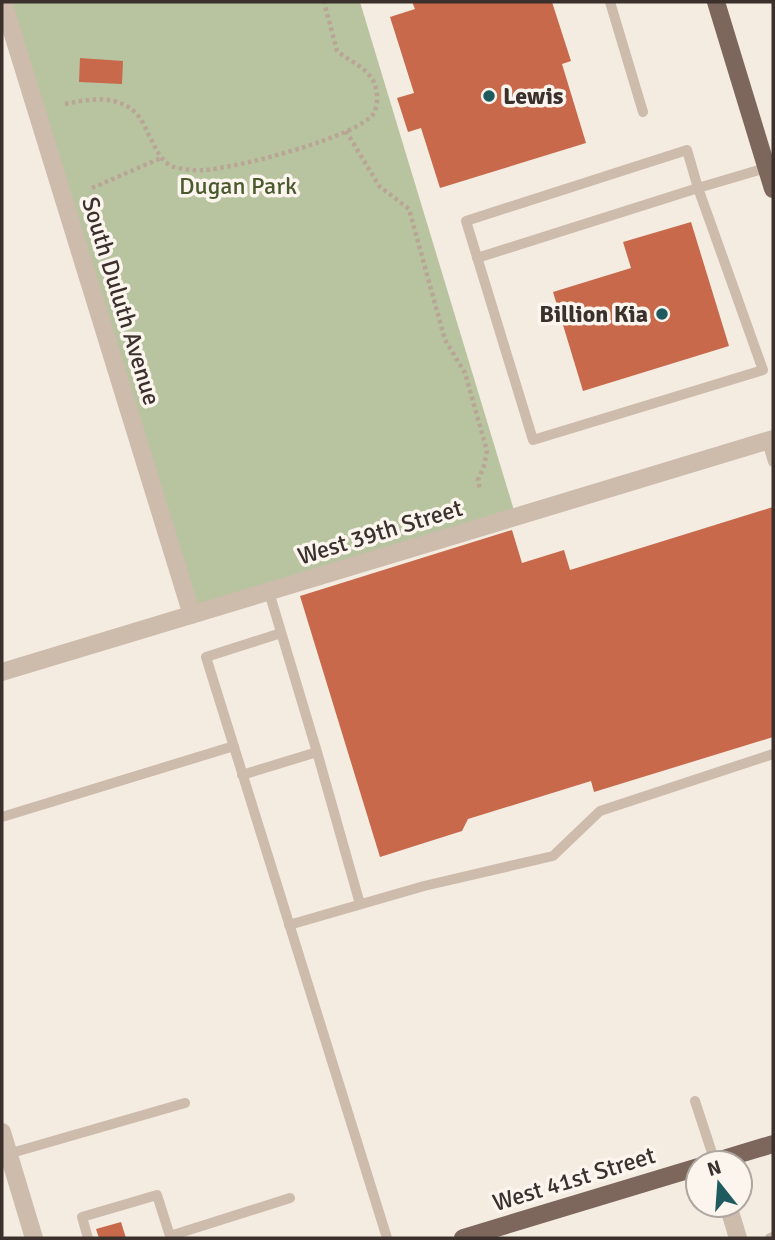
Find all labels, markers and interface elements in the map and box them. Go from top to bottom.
place label: Lewis [503,81,564,111]
marker: Lewis [481,88,497,104]
park label: Dugan Park [179,171,297,201]
street label: South Duluth Avenue [75,193,167,409]
place label: Billion Kia [539,299,648,329]
marker: Billion Kia [654,306,670,322]
street label: West 39th Street [294,493,466,571]
street label: West 41st Street [489,1140,659,1218]
north arrow [684,1149,754,1219]
text: N [704,1155,724,1182]

